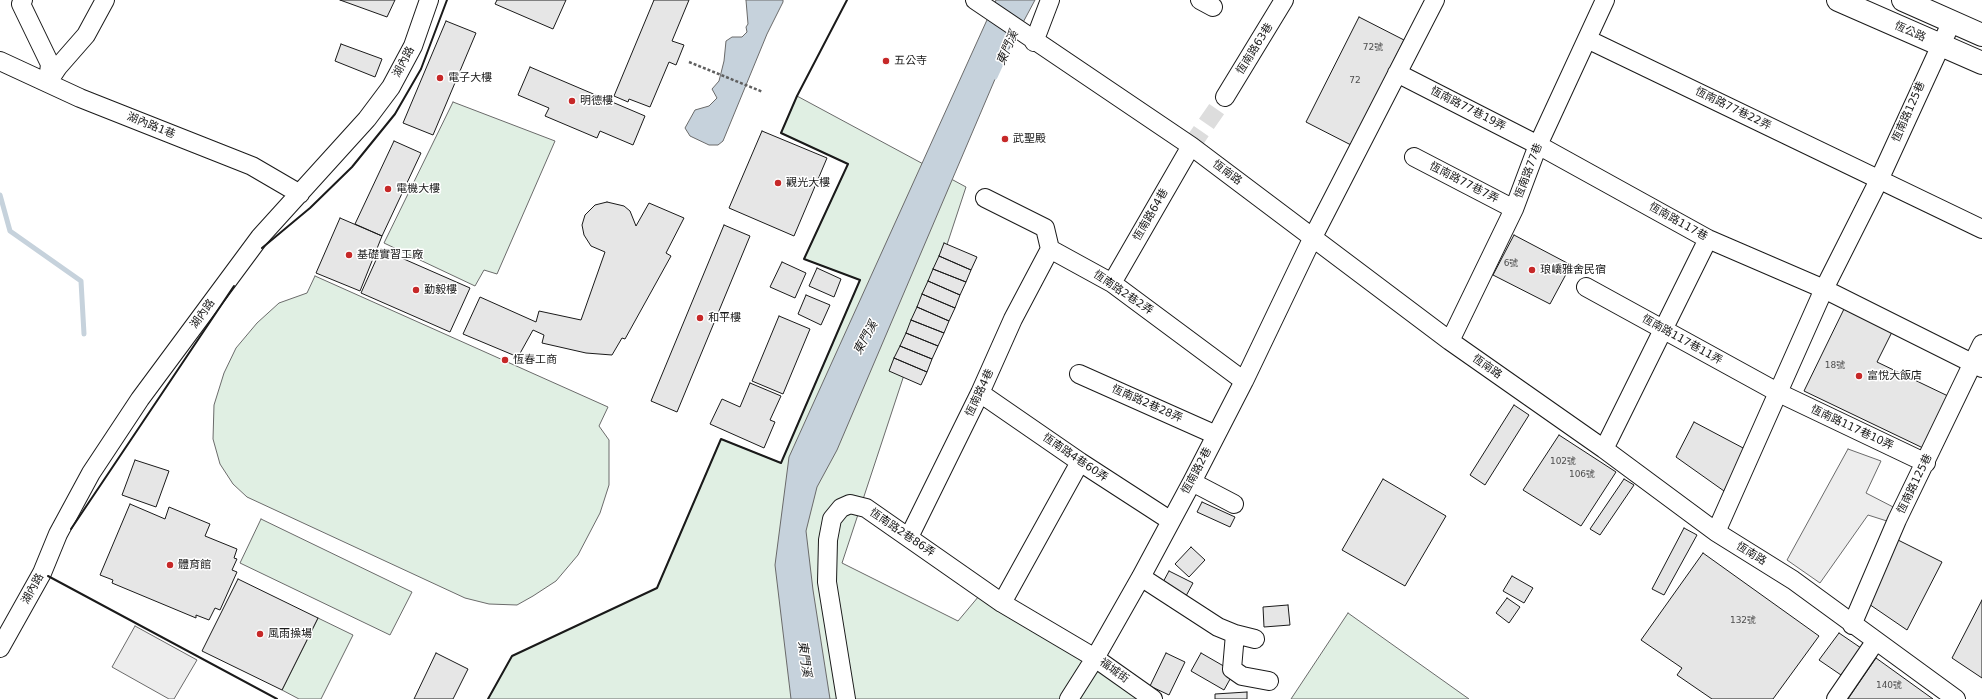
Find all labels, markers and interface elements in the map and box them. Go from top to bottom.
street label: 恆公路 [1892,19,1928,45]
street label: 恆南路63巷 [1234,21,1276,77]
water label: 東門溪 [994,29,1022,67]
house number: 72號 [1363,43,1383,53]
street label: 湖內路 [390,44,418,80]
place label: 五公寺 [894,54,927,68]
marker: 五公寺 [881,56,891,66]
place label: 電子大樓 [448,71,492,85]
marker: 電子大樓 [435,73,445,83]
house number: 72 [1349,76,1361,86]
street label: 恆南路125巷 [1890,80,1928,144]
street label: 恆南路77巷19弄 [1428,84,1508,134]
street label: 恆南路77巷22弄 [1693,85,1773,133]
place label: 明德樓 [580,94,613,108]
marker: 明德樓 [567,96,577,106]
street label: 湖內路1巷 [125,110,177,142]
place label: 武聖殿 [1013,132,1046,146]
marker: 武聖殿 [1000,134,1010,144]
street label: 恆南路77巷 [1512,142,1546,200]
street label: 恆南路 [1210,158,1244,188]
street label: 恆南路77巷7弄 [1427,160,1501,206]
place label: 觀光大樓 [786,176,830,190]
marker: 觀光大樓 [773,178,783,188]
place label: 電機大樓 [396,182,440,196]
marker: 電機大樓 [383,184,393,194]
street label: 恆南路64巷 [1131,187,1171,243]
street label: 恆南路117巷 [1646,200,1710,244]
place label: 基礎實習工廠 [357,248,423,262]
marker: 基礎實習工廠 [344,250,354,260]
house number: 6號 [1504,259,1518,269]
place label: 琅嶠雅舍民宿 [1540,263,1606,277]
marker: 琅嶠雅舍民宿 [1527,265,1537,275]
street label: 恆南路2巷2弄 [1091,268,1155,318]
place label: 勤毅樓 [424,283,457,297]
marker: 勤毅樓 [411,285,421,295]
street label: 湖內路 [188,297,218,331]
place label: 和平樓 [708,311,741,325]
street label: 恆南路117巷11弄 [1639,312,1725,368]
marker: 和平樓 [695,313,705,323]
water label: 東門溪 [851,319,881,357]
street label: 恆南路 [1470,352,1504,382]
place label: 恆春工商 [513,353,557,367]
marker: 恆春工商 [500,355,510,365]
house number: 18號 [1825,361,1845,371]
street label: 恆南路4巷 [963,367,997,419]
place label: 富悅大飯店 [1867,369,1922,383]
marker: 富悅大飯店 [1854,371,1864,381]
street label: 恆南路2巷28弄 [1110,383,1184,425]
street label: 恆南路117巷10弄 [1808,403,1896,453]
street label: 恆南路4巷60弄 [1040,431,1110,485]
street label: 恆南路2巷 [1179,445,1215,497]
street label: 恆南路125巷 [1895,452,1935,516]
house number: 102號 [1550,457,1576,467]
house number: 106號 [1569,470,1595,480]
street label: 恆南路2巷86弄 [867,506,937,560]
street label: 恆南路 [1734,540,1768,568]
place label: 體育館 [178,558,211,572]
marker: 體育館 [165,560,175,570]
street label: 湖內路 [19,571,47,607]
house number: 132號 [1730,616,1756,626]
place label: 風雨操場 [268,627,312,641]
marker: 風雨操場 [255,629,265,639]
water label: 東門溪 [794,640,814,678]
street label: 福城街 [1097,656,1131,686]
house number: 140號 [1876,681,1902,691]

